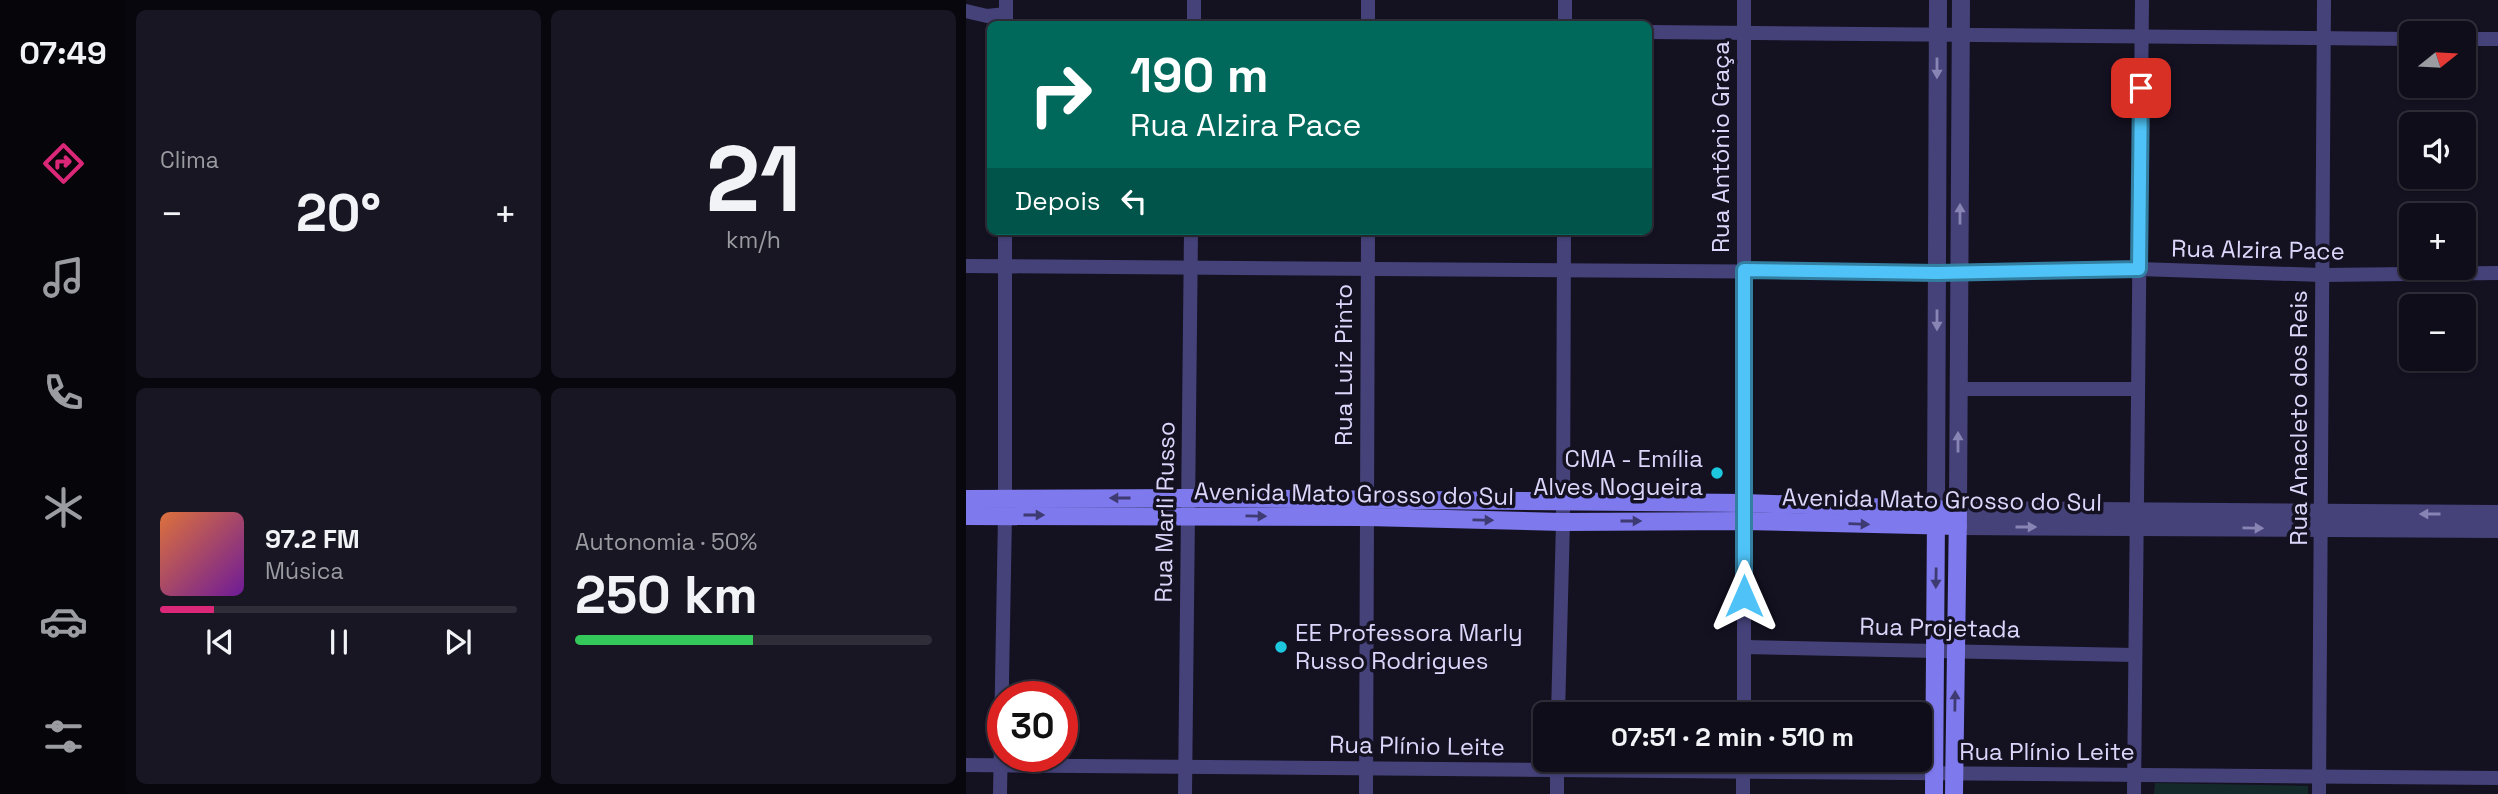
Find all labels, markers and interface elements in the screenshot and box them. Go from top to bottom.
north arrow [2399,21,2476,98]
map controls [2399,21,2476,371]
text: 07:49 [19,33,107,73]
street label: Rua Antônio Graça [1705,41,1736,253]
text: 190 m [1130,44,1268,106]
icon: right [1015,49,1106,140]
one-way arrow [1932,57,1943,79]
pin [2111,58,2171,118]
icon: arrive [2122,69,2160,107]
text: Rua Alzira Pace [1130,105,1362,145]
button: sound [2399,112,2476,189]
text: 21 [706,121,801,238]
icon: directions [39,139,88,188]
text: Clima [160,145,219,175]
text: 20° [296,180,381,246]
icon: left [1115,182,1153,220]
text: Depois [1015,184,1101,218]
text: − [160,190,184,238]
text: + [493,190,517,238]
one-way arrow [1954,203,1966,225]
button: + [2399,203,2476,280]
text: km/h [726,225,781,255]
street label: Rua Alzira Pace [2171,232,2345,267]
icon: music [39,253,88,302]
street label: Rua Luiz Pinto [1328,284,1359,446]
street label: Rua Anacleto dos Reis [2283,290,2314,546]
button: − [2399,294,2476,371]
one-way arrow [1931,309,1943,331]
icon: phone [39,368,88,417]
street label: Rua Marli Russo [1147,421,1182,603]
one-way arrow [1952,430,1964,452]
place label: CMA - Emília Alves Nogueira [1533,443,1703,502]
marker: CMA - Emília Alves Nogueira [1709,465,1725,481]
street label: Avenida Mato Grosso do Sul [1194,475,1514,512]
street label: Avenida Mato Grosso do Sul [1782,481,2102,518]
icon: climate [39,483,88,532]
one-way arrow [1108,492,1130,504]
one-way arrow [2419,508,2441,520]
one-way arrow [1023,509,1045,521]
one-way arrow [1245,510,1267,522]
one-way arrow [1473,514,1495,526]
one-way arrow [1620,515,1642,527]
one-way arrow [1848,518,1870,530]
one-way arrow [2015,521,2037,533]
text: 97.2 FM [265,522,360,556]
one-way arrow [2243,522,2265,534]
text: Autonomia · 50% [575,527,757,557]
text: Música [265,556,344,586]
position arrow [1707,559,1781,633]
text: 250 km [575,562,758,628]
one-way arrow [1930,567,1942,589]
icon: car [39,597,88,646]
street label: Rua Projetada [1859,611,2021,644]
place label: EE Professora Marly Russo Rodrigues [1295,617,1523,676]
icon: previous [201,623,239,661]
icon: pause [320,623,358,661]
icon: next [439,623,477,661]
marker: EE Professora Marly Russo Rodrigues [1273,639,1289,655]
speed limit sign: 30 [987,681,1078,772]
one-way arrow [1949,690,1961,712]
icon: filters [39,712,88,761]
text: 07:51 · 2 min · 510 m [1611,720,1854,754]
street label: Rua Plínio Leite [1329,728,1505,763]
street label: Rua Plínio Leite [1959,736,2135,767]

